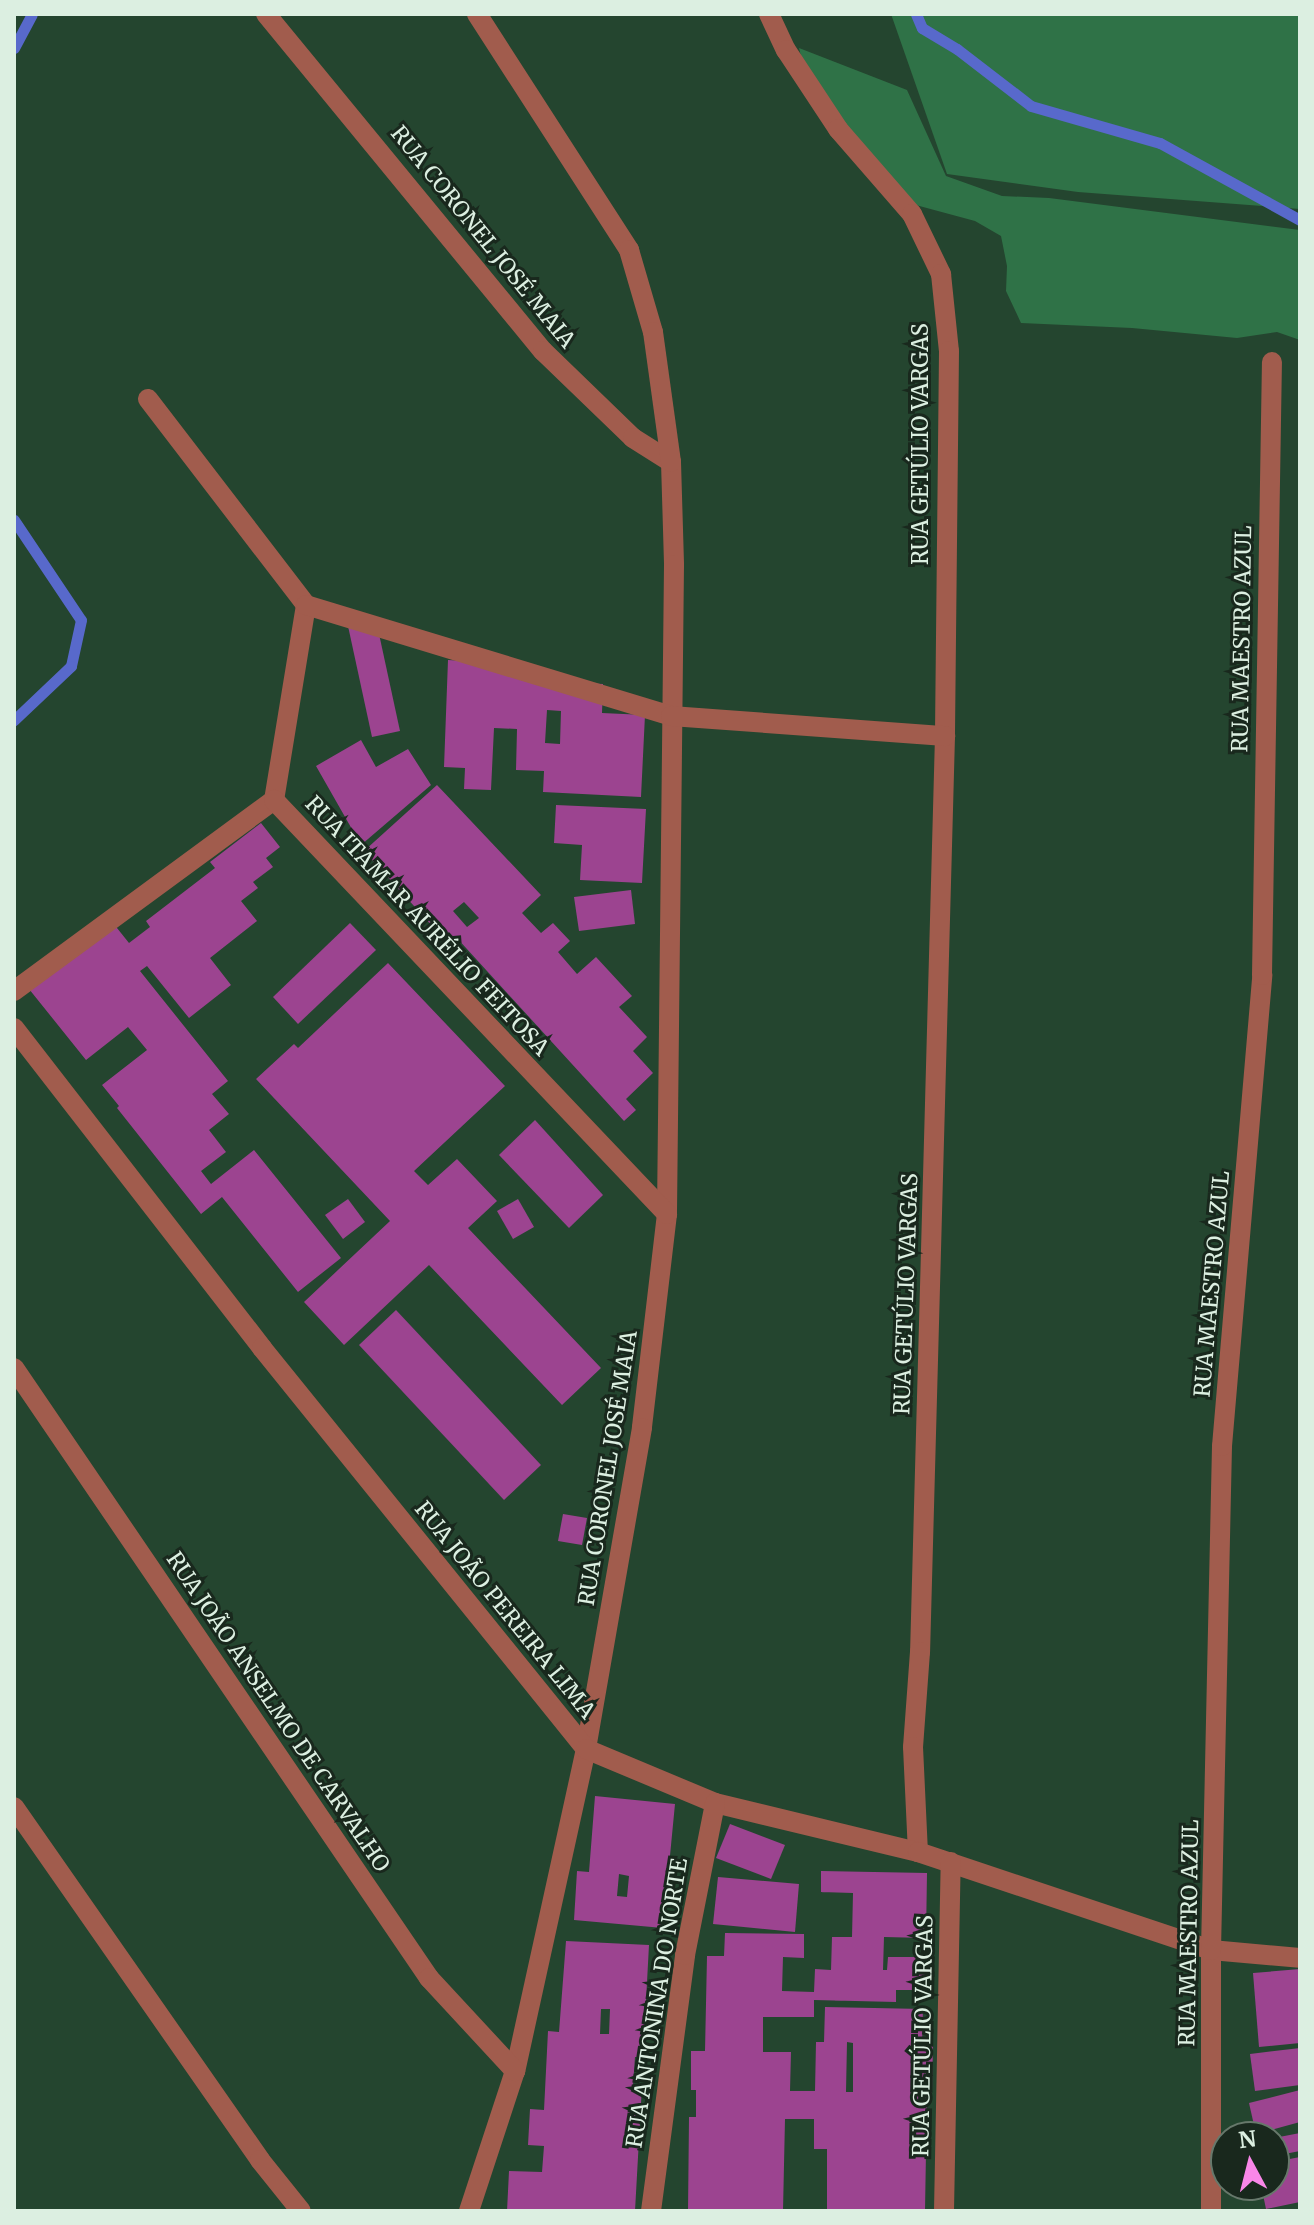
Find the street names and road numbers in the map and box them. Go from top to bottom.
street label: RUA CORONEL JOSÉ MAIA [385,121,581,353]
street label: RUA GETÚLIO VARGAS [908,323,934,565]
street label: RUA MAESTRO AZUL [1227,525,1257,753]
street label: RUA ITAMAR AURÉLIO FEITOSA [300,791,554,1061]
street label: RUA MAESTRO AZUL [1189,1170,1235,1398]
street label: RUA GETÚLIO VARGAS [889,1173,923,1415]
street label: RUA CORONEL JOSÉ MAIA [573,1329,643,1607]
street label: RUA JOÃO PEREIRA LIMA [409,1496,601,1724]
street label: RUA JOÃO ANSELMO DE CARVALHO [161,1547,395,1877]
street label: RUA MAESTRO AZUL [1174,1819,1204,2047]
street label: RUA ANTONINA DO NORTE [621,1856,693,2150]
street label: RUA GETÚLIO VARGAS [908,1915,938,2157]

